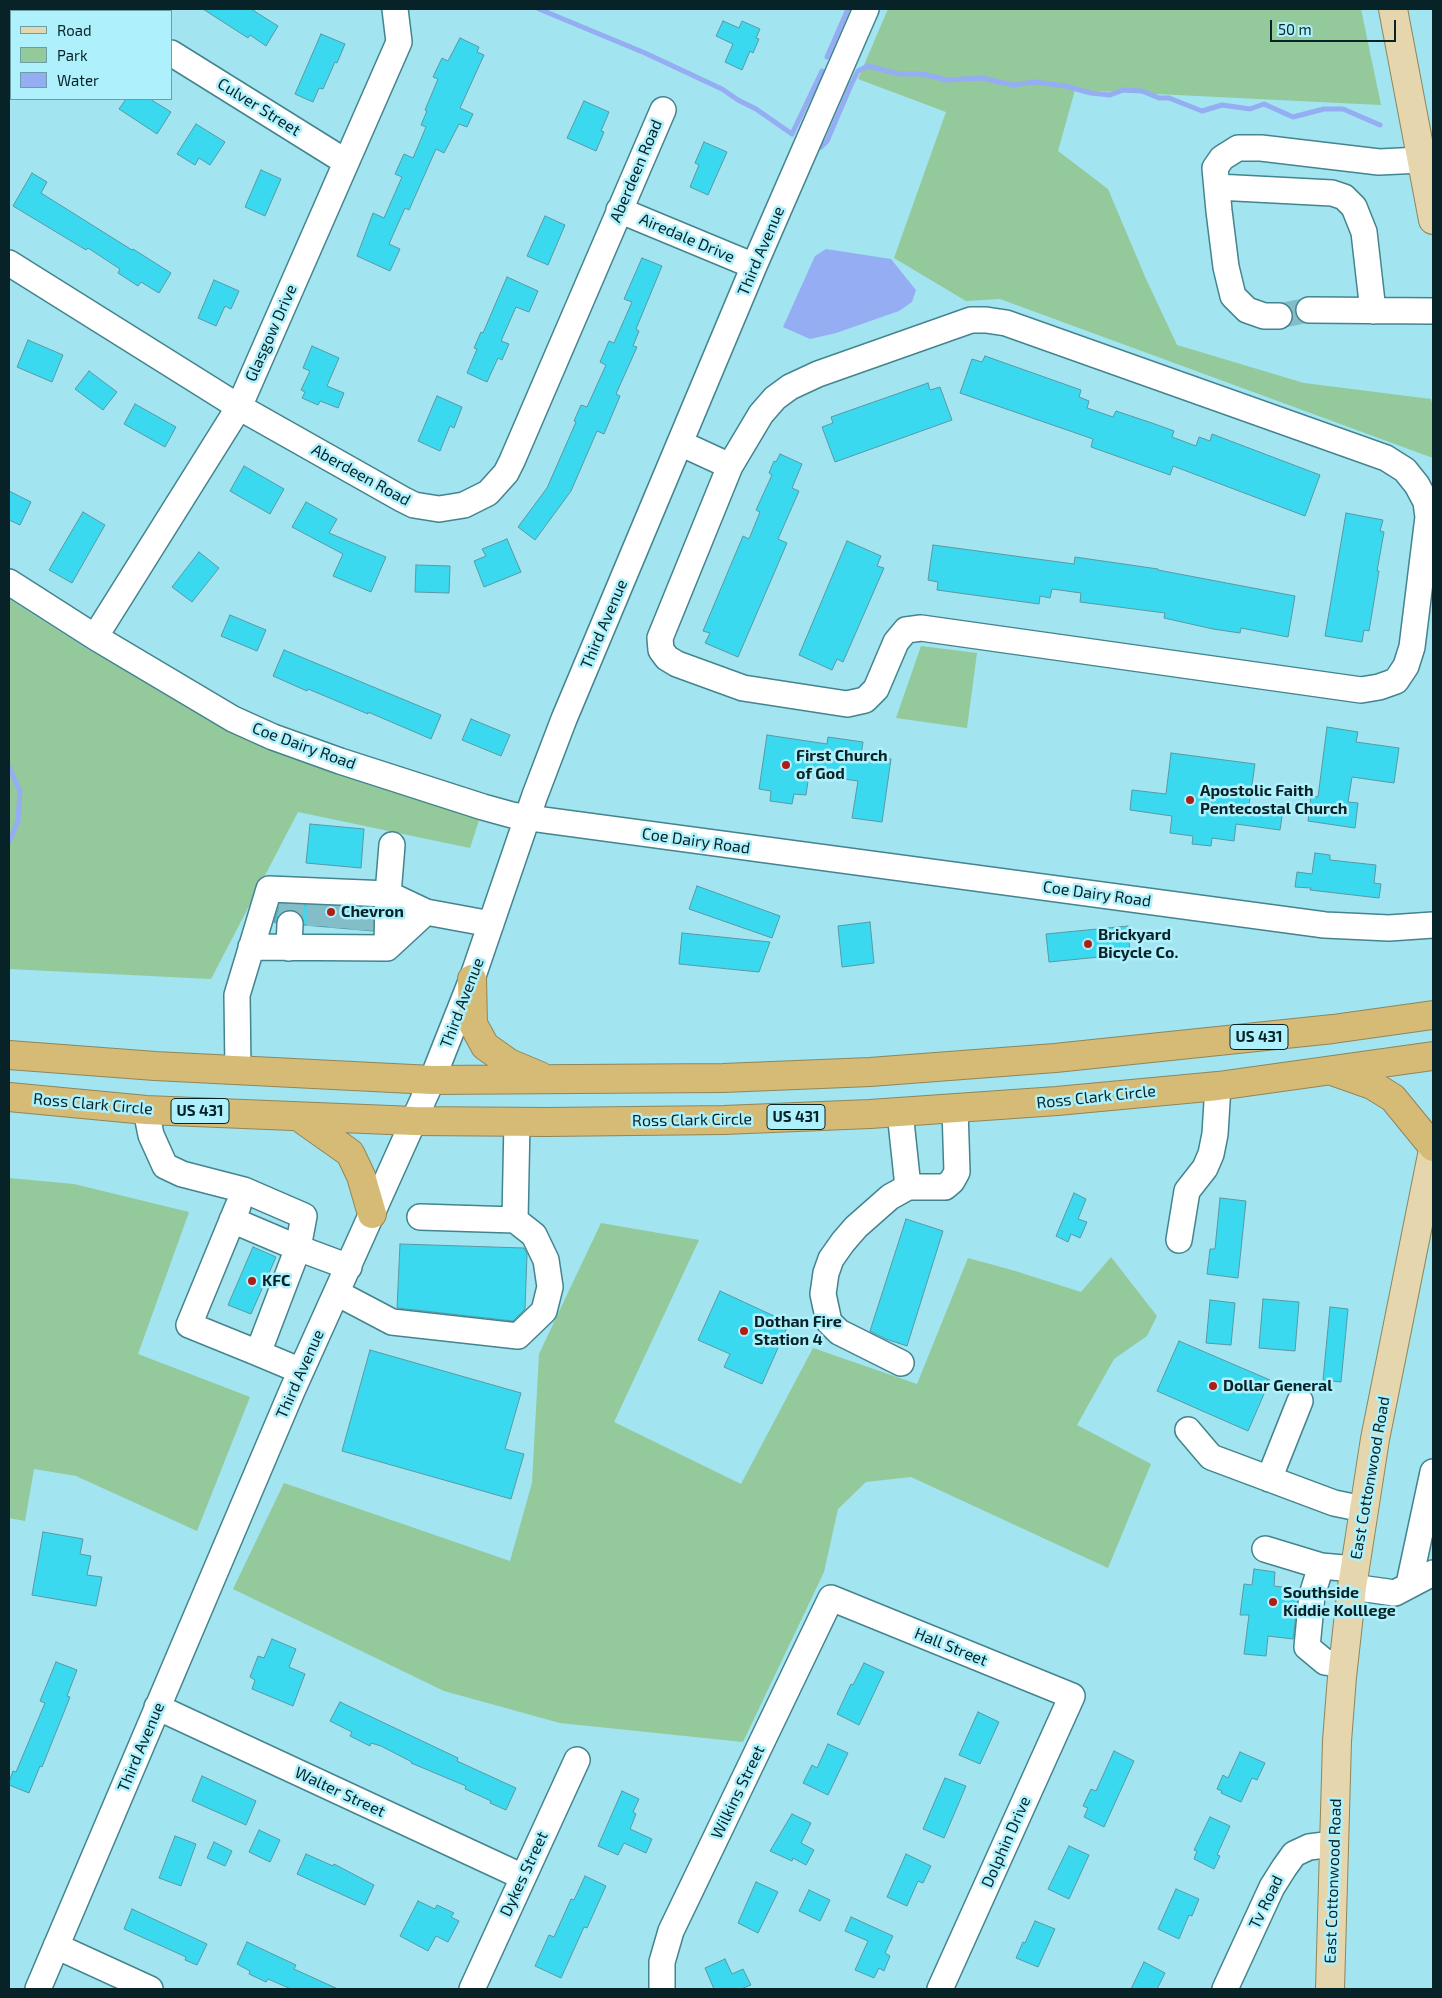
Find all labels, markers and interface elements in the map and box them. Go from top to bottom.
legend [10,10,172,100]
scale bar [1272,10,1398,42]
text: 50 m [1278,20,1312,38]
text: Road [57,21,92,39]
text: Park [57,46,88,64]
text: Water [57,71,99,89]
street label: Culver Street [214,74,304,140]
street label: Aberdeen Road [606,117,666,225]
street label: Third Avenue [734,203,788,299]
street label: Airedale Drive [637,209,737,267]
street label: Glasgow Drive [241,281,301,385]
street label: Aberdeen Road [308,440,414,510]
street label: Third Avenue [577,576,631,672]
street label: Coe Dairy Road [249,718,359,774]
place label: First Church of God [796,746,888,784]
marker: First Church of God [780,759,792,771]
place label: Apostolic Faith Pentecostal Church [1200,781,1347,819]
marker: Apostolic Faith Pentecostal Church [1184,794,1196,806]
street label: Coe Dairy Road [641,824,751,858]
street label: Coe Dairy Road [1042,877,1152,911]
place label: Chevron [341,902,404,922]
marker: Chevron [325,906,337,918]
place label: Brickyard Bicycle Co. [1098,925,1178,963]
marker: Brickyard Bicycle Co. [1082,938,1094,950]
street label: Third Avenue [436,955,488,1051]
road number: US 431 [1230,1024,1288,1050]
street label: Ross Clark Circle [1035,1081,1157,1113]
street label: Ross Clark Circle [32,1089,154,1119]
road number: US 431 [171,1098,229,1124]
road number: US 431 [767,1104,825,1130]
street label: Ross Clark Circle [632,1109,752,1131]
place label: KFC [262,1271,290,1291]
marker: KFC [246,1275,258,1287]
place label: Dothan Fire Station 4 [754,1312,842,1350]
marker: Dothan Fire Station 4 [738,1325,750,1337]
street label: Third Avenue [272,1327,328,1421]
place label: Dollar General [1223,1376,1332,1396]
marker: Dollar General [1207,1380,1219,1392]
street label: East Cottonwood Road [1346,1395,1394,1561]
place label: Southside Kiddie Kolllege [1283,1583,1396,1621]
marker: Southside Kiddie Kolllege [1267,1596,1279,1608]
street label: Hall Street [912,1624,990,1670]
street label: Third Avenue [114,1699,168,1795]
street label: Wilkins Street [707,1742,769,1842]
street label: Walter Street [292,1763,388,1821]
street label: Dolphin Drive [977,1793,1035,1891]
street label: East Cottonwood Road [1321,1798,1345,1964]
street label: Dykes Street [496,1828,552,1920]
street label: Tv Road [1245,1872,1287,1932]

